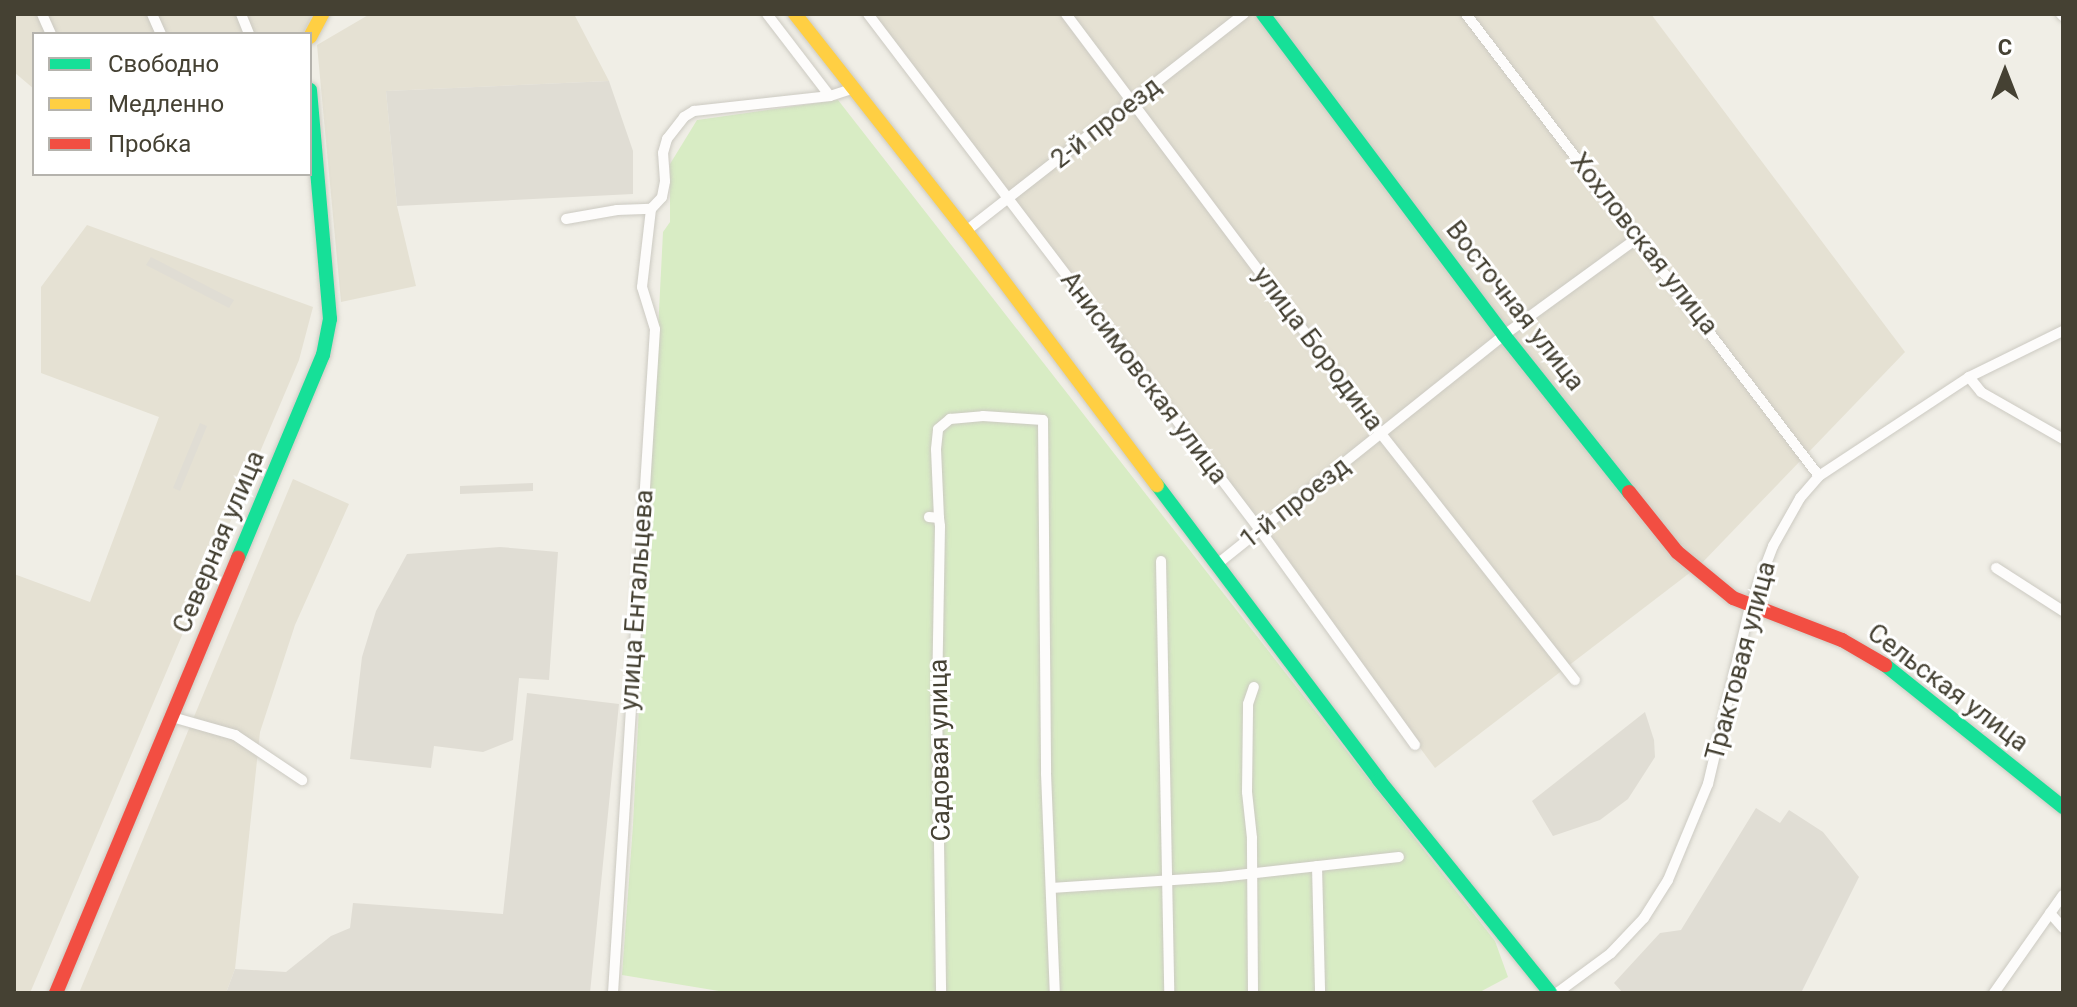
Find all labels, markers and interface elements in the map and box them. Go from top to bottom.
legend [32,32,312,176]
north arrow [1965,32,2045,112]
text: С [1998,35,2012,60]
text: Свободно [108,50,219,78]
street label: 2-й проезд [1045,71,1167,175]
text: Медленно [108,90,224,118]
text: Пробка [108,130,191,158]
street label: Хохловская улица [1563,147,1725,341]
street label: Восточная улица [1439,215,1591,397]
street label: улица Бородина [1246,261,1390,437]
street label: Анисимовская улица [1054,265,1234,491]
street label: Северная улица [167,446,271,638]
street label: 1-й проезд [1234,451,1356,555]
street label: улица Ентальцева [614,488,660,712]
street label: Трактовая улица [1699,558,1783,764]
street label: Сельская улица [1861,617,2035,759]
street label: Садовая улица [923,658,957,842]

